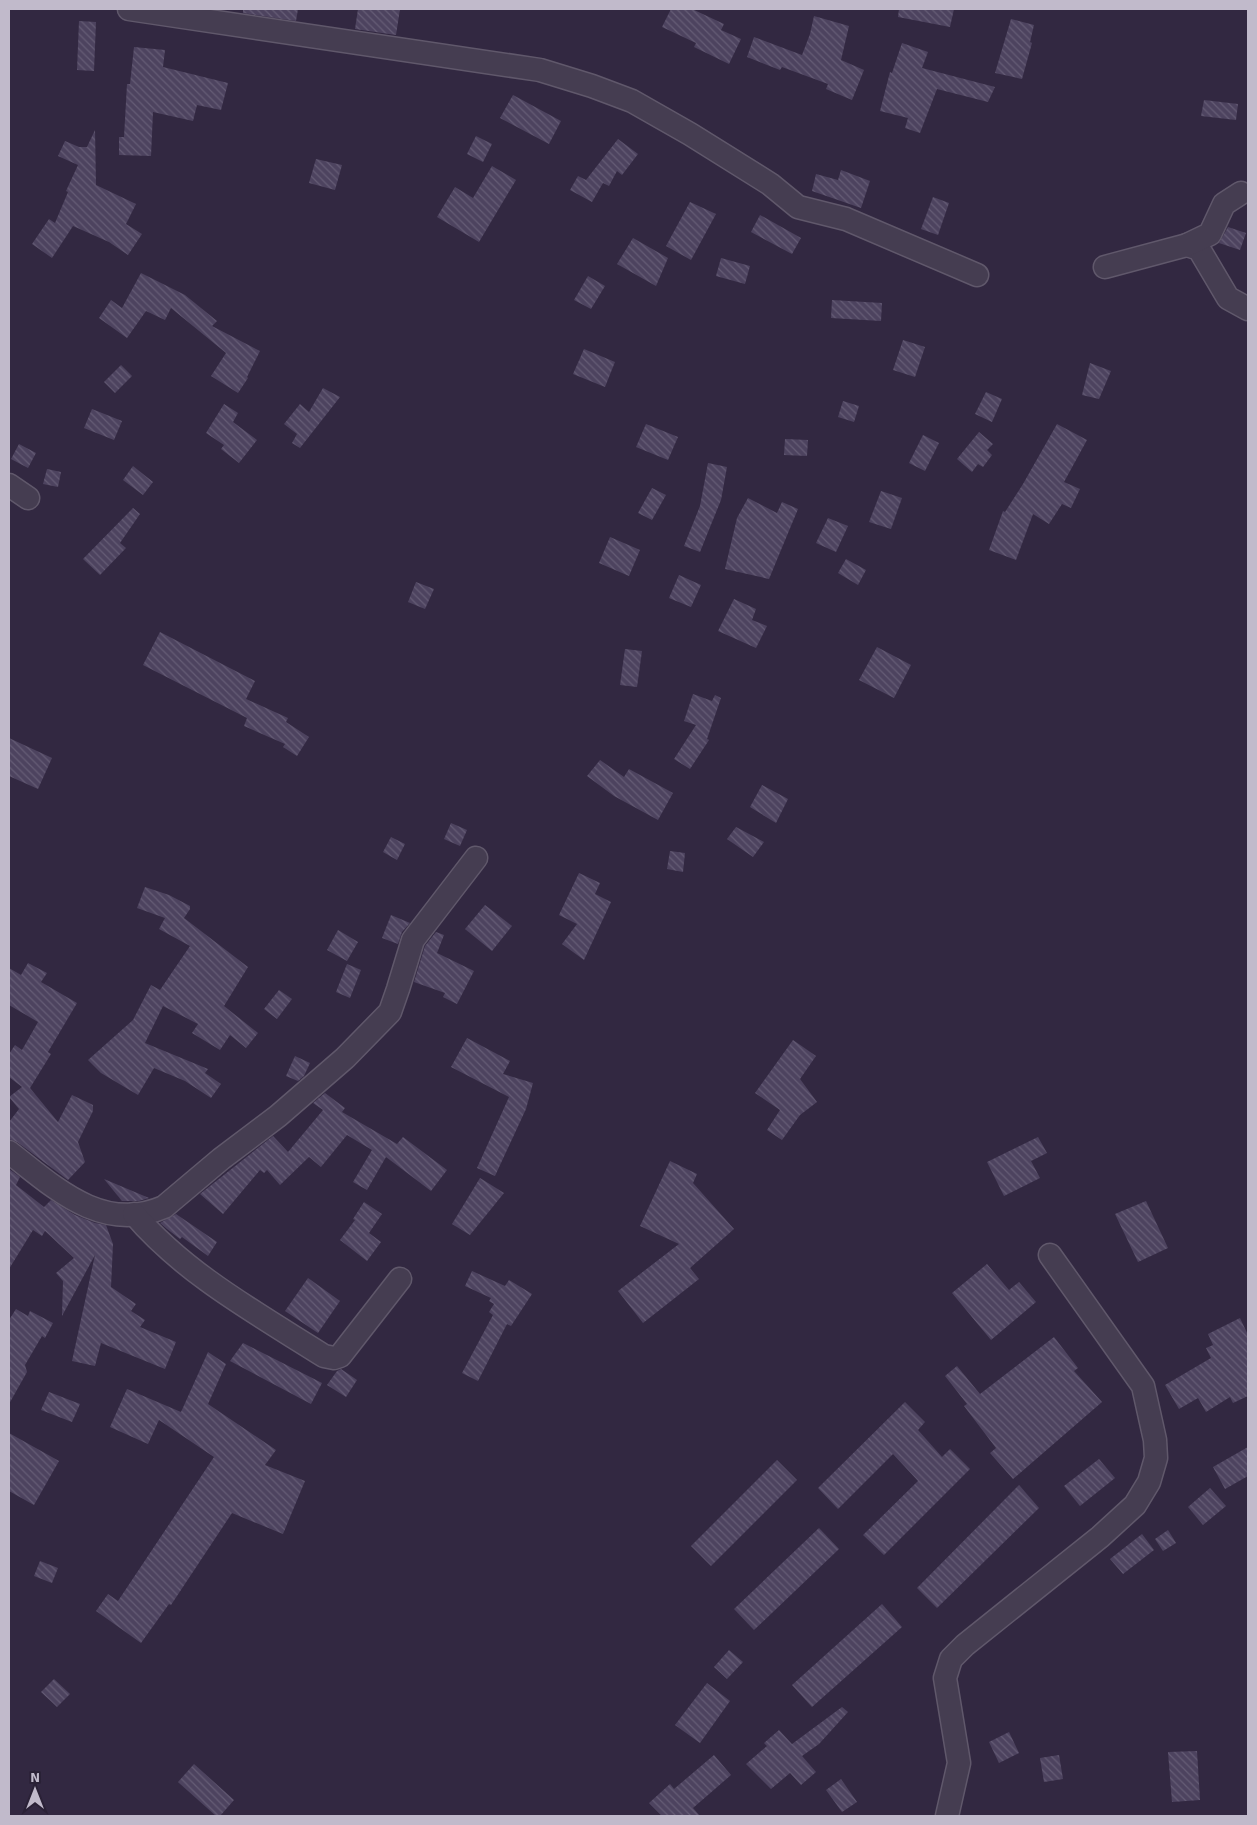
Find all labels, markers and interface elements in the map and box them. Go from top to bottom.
north arrow [10,1765,60,1815]
text: N [30,1769,40,1786]

